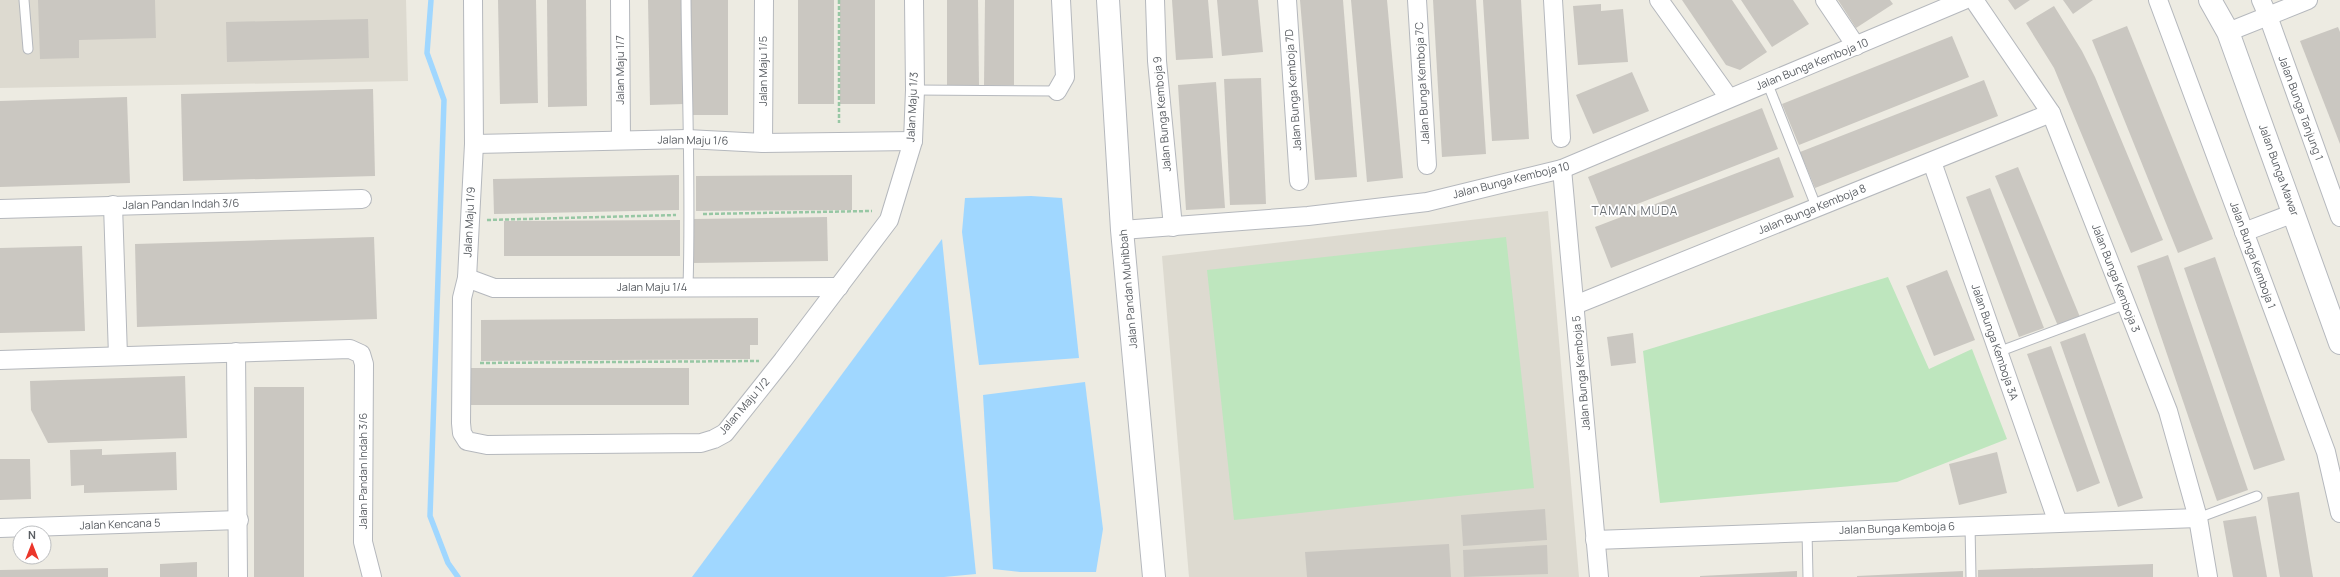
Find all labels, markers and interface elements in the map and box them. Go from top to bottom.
street label: Jalan Bunga Kemboja 7C [1411,21,1432,145]
street label: Jalan Bunga Kemboja 7D [1281,29,1304,151]
street label: Jalan Bunga Kemboja 10 [1753,34,1870,93]
street label: Jalan Maju 1/7 [612,35,627,105]
street label: Jalan Maju 1/5 [755,36,770,106]
street label: Jalan Bunga Tanjung 1 [2276,53,2327,162]
street label: Jalan Bunga Kemboja 9 [1149,56,1174,172]
street label: Jalan Maju 1/3 [902,72,921,142]
street label: Jalan Bunga Mawar [2256,122,2303,218]
street label: Jalan Maju 1/6 [657,131,729,148]
street label: Jalan Bunga Kemboja 10 [1451,158,1571,201]
street label: Jalan Bunga Kemboja 8 [1755,180,1868,237]
street label: Jalan Maju 1/9 [459,186,478,258]
street label: Jalan Pandan Indah 3/6 [123,195,240,212]
street label: Jalan Bunga Kemboja 1 [2227,199,2280,311]
district label: TAMAN MUDA [1592,202,1678,219]
street label: Jalan Bunga Kemboja 3 [2089,221,2144,334]
street label: Jalan Pandan Muhibbah [1115,229,1140,349]
street label: Jalan Maju 1/4 [617,279,687,294]
street label: Jalan Bunga Kemboja 3A [1969,282,2022,402]
street label: Jalan Bunga Kemboja 5 [1568,315,1593,431]
street label: Jalan Maju 1/2 [715,374,772,437]
street label: Jalan Pandan Indah 3/6 [355,413,370,529]
street label: Jalan Kencana 5 [79,515,161,532]
street label: Jalan Bunga Kemboja 6 [1839,518,1955,537]
north arrow [12,525,52,565]
text: N [28,527,36,542]

